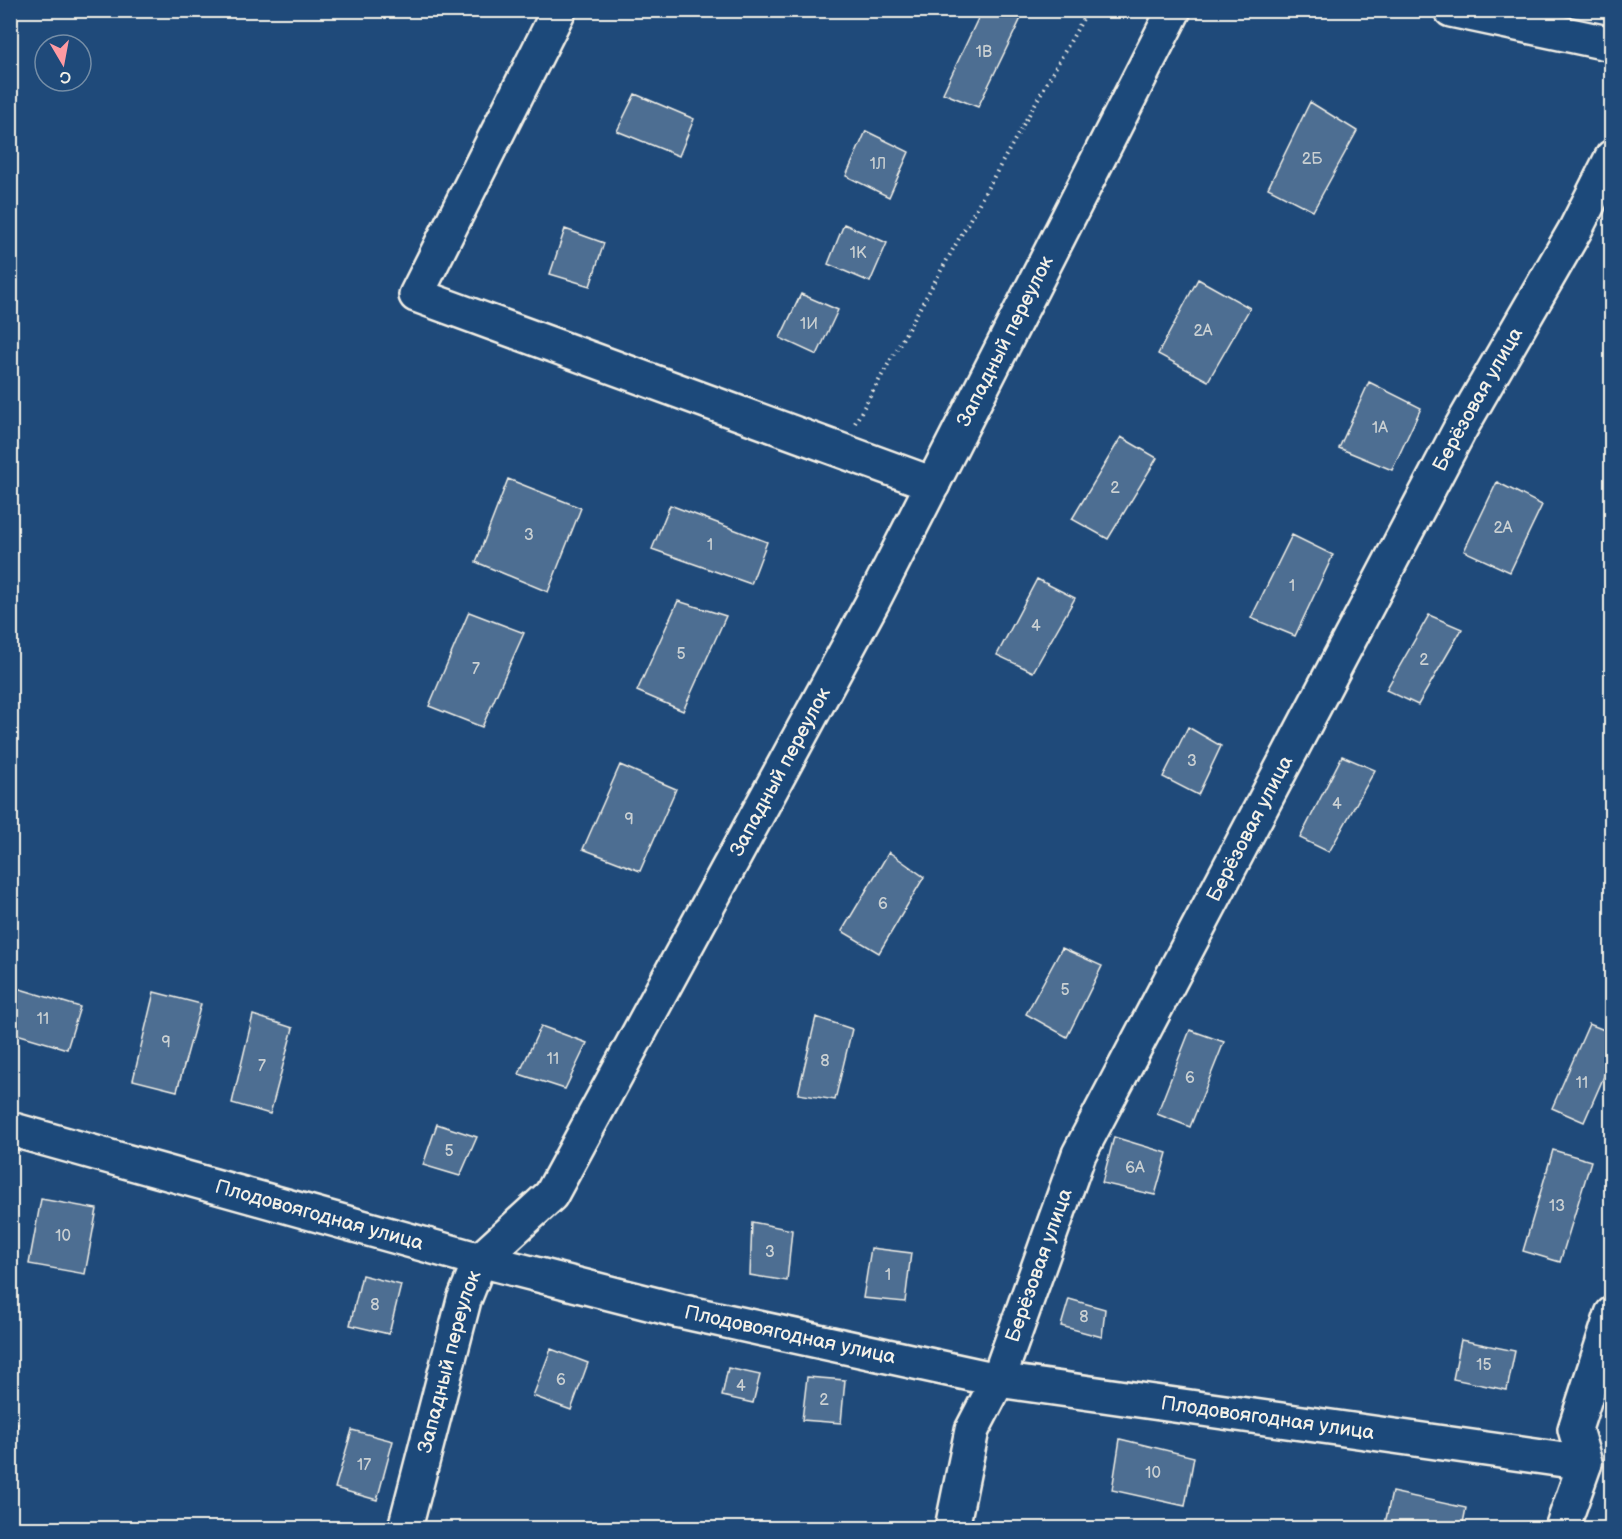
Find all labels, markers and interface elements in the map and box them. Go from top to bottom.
north arrow [33,33,93,93]
house number: 1В [976,43,992,62]
text: С [58,66,72,87]
house number: 2Б [1302,150,1323,169]
house number: 1Л [870,155,886,174]
house number: 1К [850,244,867,263]
street label: Западный переулок [952,251,1059,431]
house number: 1И [800,315,818,334]
house number: 2А [1193,322,1213,341]
street label: Берёзовая улица [1428,323,1528,476]
house number: 1А [1372,419,1388,438]
house number: 2 [1110,479,1120,498]
house number: 2А [1493,519,1513,538]
house number: 3 [524,526,534,545]
house number: 1 [707,536,713,555]
house number: 1 [1289,577,1295,596]
house number: 4 [1031,617,1041,636]
house number: 5 [676,645,686,664]
house number: 2 [1419,651,1429,670]
house number: 7 [472,660,480,679]
street label: Западный переулок [725,683,836,861]
street label: Берёзовая улица [1202,751,1298,906]
house number: 3 [1187,752,1197,771]
house number: 4 [1332,795,1342,814]
house number: 9 [624,810,634,829]
house number: 6 [878,895,888,914]
house number: 5 [1060,981,1070,1000]
house number: 11 [37,1010,49,1029]
house number: 9 [161,1033,171,1052]
house number: 11 [547,1050,559,1069]
house number: 8 [820,1052,830,1071]
house number: 7 [258,1057,266,1076]
house number: 6 [1185,1069,1195,1088]
house number: 11 [1576,1074,1588,1093]
house number: 5 [444,1142,454,1161]
house number: 6А [1125,1159,1145,1178]
street label: Плодовоягодная улица [212,1175,426,1256]
street label: Берёзовая улица [1000,1185,1078,1346]
house number: 13 [1549,1197,1565,1216]
house number: 10 [55,1227,71,1246]
house number: 3 [765,1243,775,1262]
house number: 1 [885,1266,891,1285]
street label: Западный переулок [413,1267,487,1456]
house number: 8 [370,1296,380,1315]
street label: Плодовоягодная улица [682,1300,898,1369]
house number: 8 [1079,1308,1089,1327]
house number: 15 [1476,1356,1492,1375]
house number: 6 [556,1371,566,1390]
house number: 4 [736,1377,746,1396]
house number: 2 [819,1391,829,1410]
street label: Плодовоягодная улица [1159,1391,1376,1445]
house number: 17 [357,1456,371,1475]
house number: 10 [1145,1464,1161,1483]

